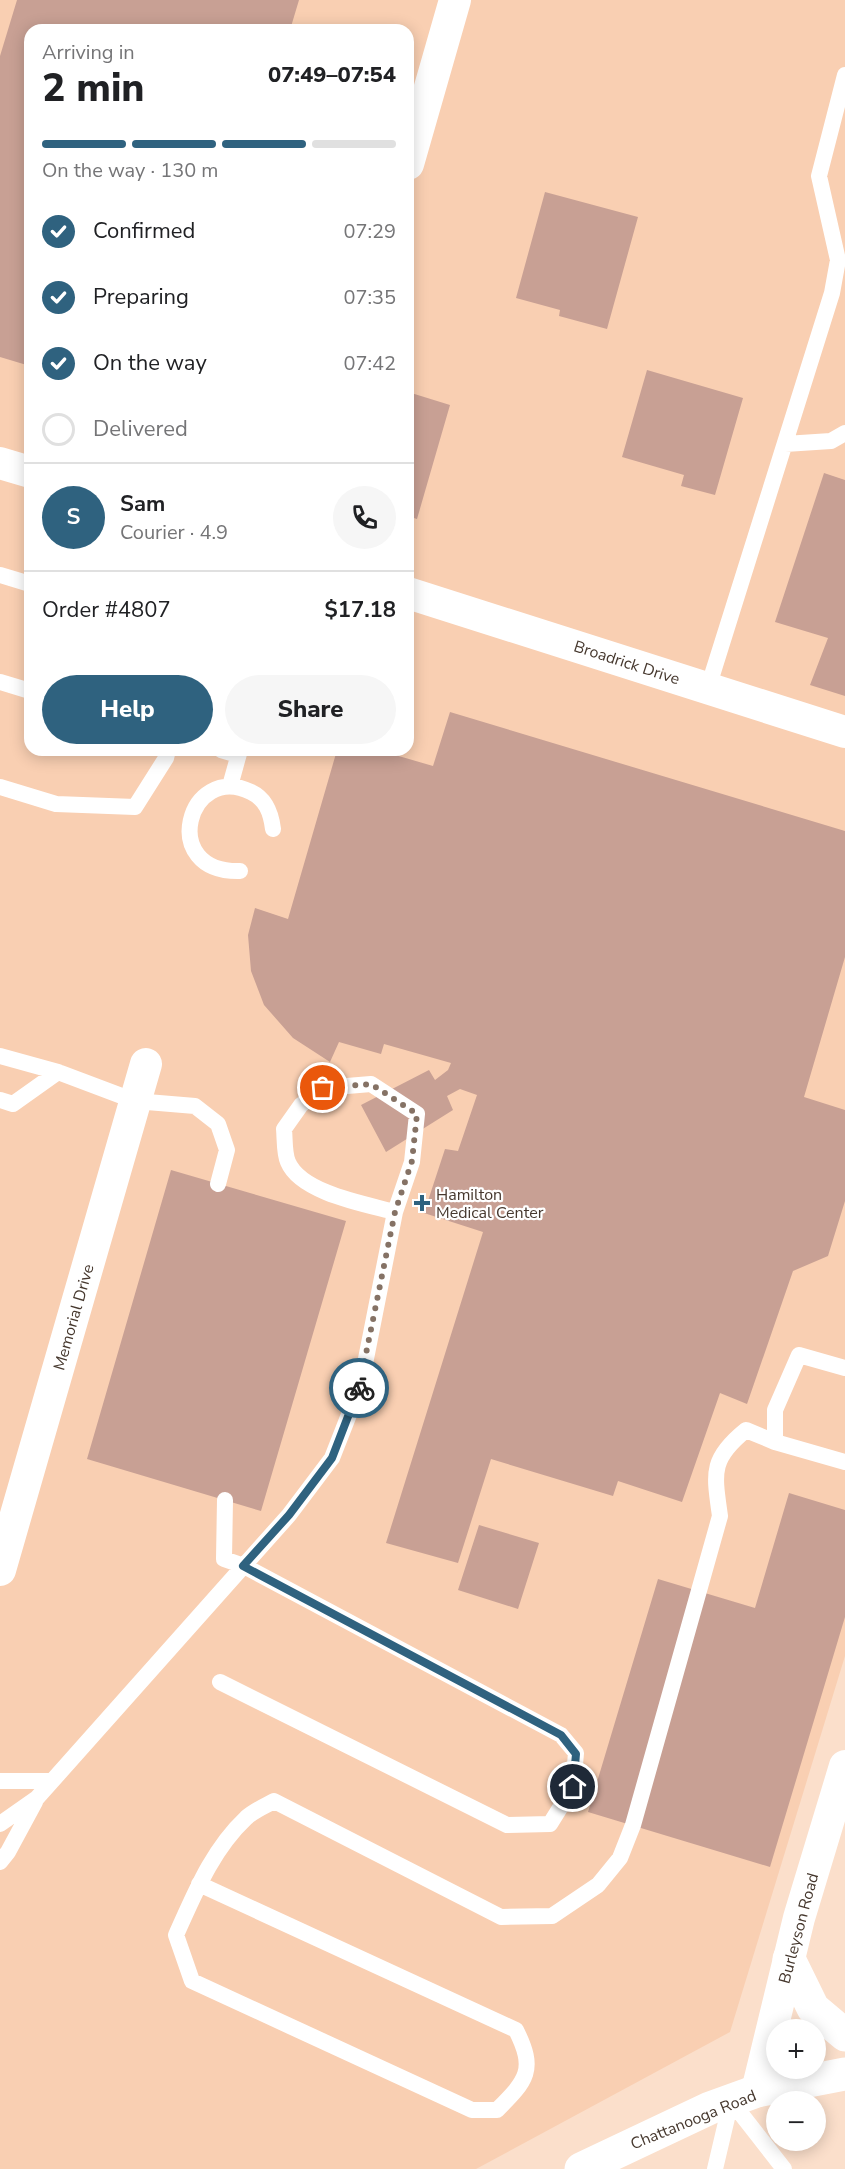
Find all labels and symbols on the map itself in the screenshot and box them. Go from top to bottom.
street label: Broadrick Drive [571,635,682,690]
pin [297,1062,348,1113]
place label: Hamilton Medical Center [436,1184,544,1224]
marker: Hamilton Medical Center [413,1194,431,1212]
street label: Memorial Drive [48,1262,100,1373]
courier [329,1358,389,1418]
pin [547,1761,598,1812]
street label: Burleyson Road [774,1871,824,1986]
street label: Chattanooga Road [627,2085,760,2155]

